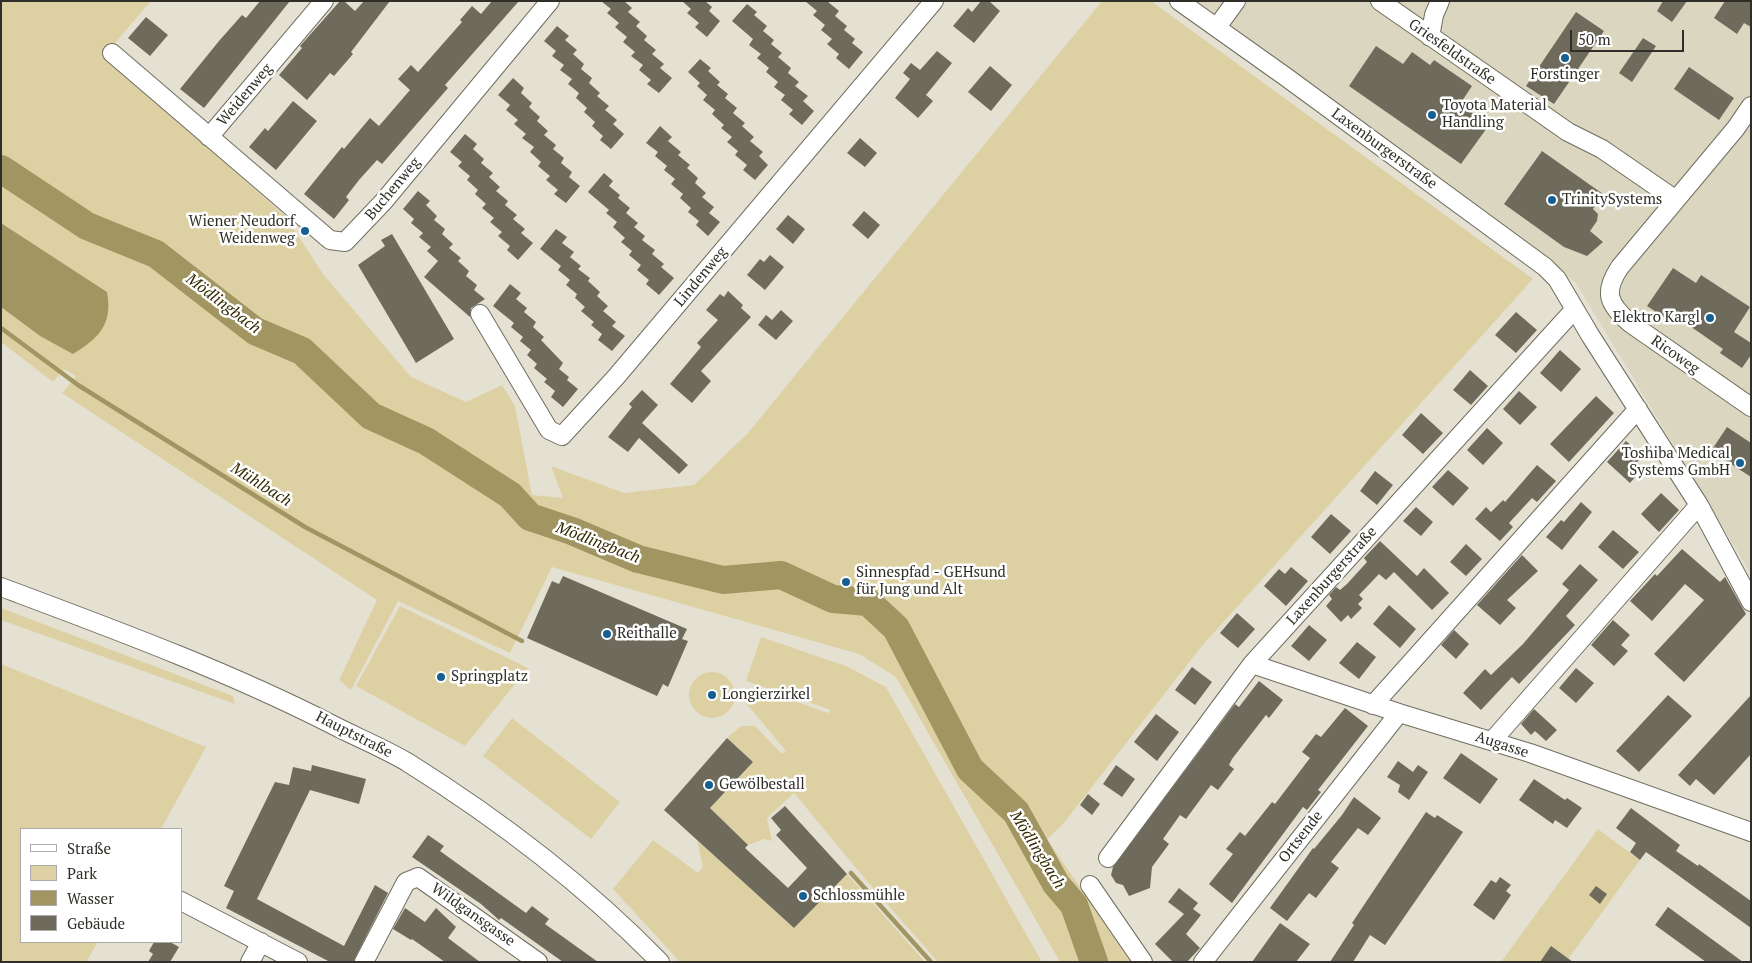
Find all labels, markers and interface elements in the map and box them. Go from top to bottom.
street label: Griesfeldstraße [1405,15,1499,89]
scale bar [1572,20,1686,52]
text: 50 m [1578,29,1611,49]
marker: Forstinger [1559,52,1571,64]
street label: Weidenweg [214,60,276,130]
place label: Forstinger [1531,66,1599,84]
place label: Toyota Material Handling [1442,97,1547,132]
street label: Laxenburgerstraße [1328,105,1440,193]
marker: Toyota Material Handling [1426,109,1438,121]
street label: Buchenweg [362,154,424,224]
place label: TrinitySystems [1562,191,1662,209]
marker: TrinitySystems [1546,194,1558,206]
place label: Wiener Neudorf Weidenweg [188,213,295,248]
marker: Wiener Neudorf Weidenweg [299,225,311,237]
street label: Lindenweg [671,243,731,311]
water label: Mödlingbach [182,270,264,338]
place label: Elektro Kargl [1613,309,1700,327]
marker: Elektro Kargl [1704,312,1716,324]
street label: Ricoweg [1647,332,1703,378]
place label: Toshiba Medical Systems GmbH [1622,445,1730,480]
marker: Toshiba Medical Systems GmbH [1734,457,1746,469]
water label: Mühlbach [227,459,295,511]
water label: Mödlingbach [553,518,643,568]
street label: Laxenburgerstraße [1283,523,1381,629]
place label: Sinnespfad - GEHsund für Jung und Alt [856,564,1006,599]
marker: Sinnespfad - GEHsund für Jung und Alt [840,576,852,588]
place label: Reithalle [617,625,677,643]
marker: Reithalle [601,628,613,640]
place label: Springplatz [451,668,528,686]
marker: Springplatz [435,671,447,683]
place label: Longierzirkel [722,686,810,704]
marker: Longierzirkel [706,689,718,701]
street label: Hauptstraße [313,708,395,762]
street label: Augasse [1473,728,1531,762]
place label: Gewölbestall [719,776,805,794]
marker: Gewölbestall [703,779,715,791]
water label: Mödlingbach [1005,807,1069,893]
street label: Ortsende [1275,807,1327,867]
legend [20,828,182,943]
text: Straße [67,838,111,858]
text: Park [67,863,97,883]
street label: Wildgansgasse [428,879,518,951]
place label: Schlossmühle [813,887,905,905]
text: Wasser [67,888,114,908]
marker: Schlossmühle [797,890,809,902]
text: Gebäude [67,913,125,933]

